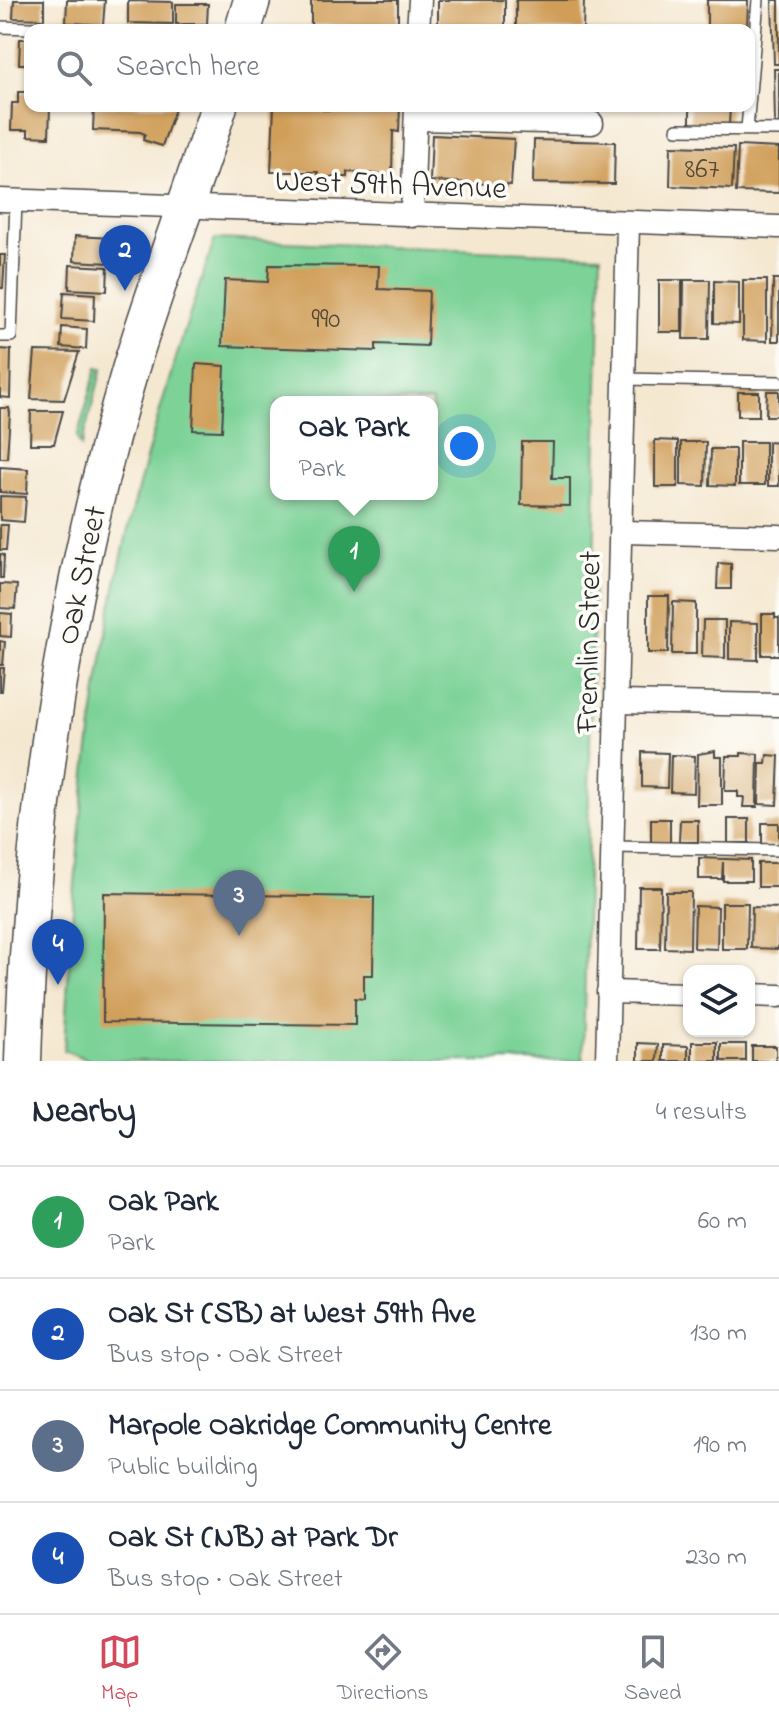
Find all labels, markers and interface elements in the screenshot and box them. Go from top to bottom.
search box [24,24,755,112]
icon: search [52,46,96,90]
text: Search here [116,46,260,90]
house number: 867 [685,150,720,191]
street label: West 59th Avenue [274,159,508,214]
pin: 2 [99,225,151,291]
house number: 990 [312,300,340,341]
popup [270,396,438,500]
text: Oak Park [299,407,409,451]
your location [444,426,484,466]
text: Park [299,451,346,489]
street label: Oak Street [46,502,121,650]
pin: 1 [328,526,380,592]
street label: Fremlin Street [565,550,616,735]
pin: 3 [213,870,265,936]
pin: 4 [32,919,84,985]
map controls [683,965,755,1037]
button: layers [683,965,755,1037]
text: Nearby [32,1088,136,1138]
text: 4 results [656,1094,747,1132]
text: Oak Park [108,1181,219,1225]
text: 1 [54,1203,62,1241]
text: 60 m [698,1203,747,1241]
text: Park [108,1225,155,1263]
text: Oak St (SB) at West 59th Ave [108,1293,476,1337]
text: 2 [52,1315,64,1353]
text: 130 m [690,1315,747,1353]
text: Bus stop · Oak Street [108,1337,343,1375]
text: Marpole Oakridge Community Centre [108,1405,551,1449]
text: 3 [53,1427,63,1465]
text: 190 m [693,1427,747,1465]
text: Public building [108,1449,258,1487]
text: Oak St (NB) at Park Dr [108,1517,398,1561]
text: 4 [53,1539,63,1577]
text: 230 m [685,1539,747,1577]
text: Bus stop · Oak Street [108,1561,343,1599]
tab: Map [98,1630,142,1710]
tab: Directions [337,1630,429,1710]
tab: Saved [624,1630,681,1710]

